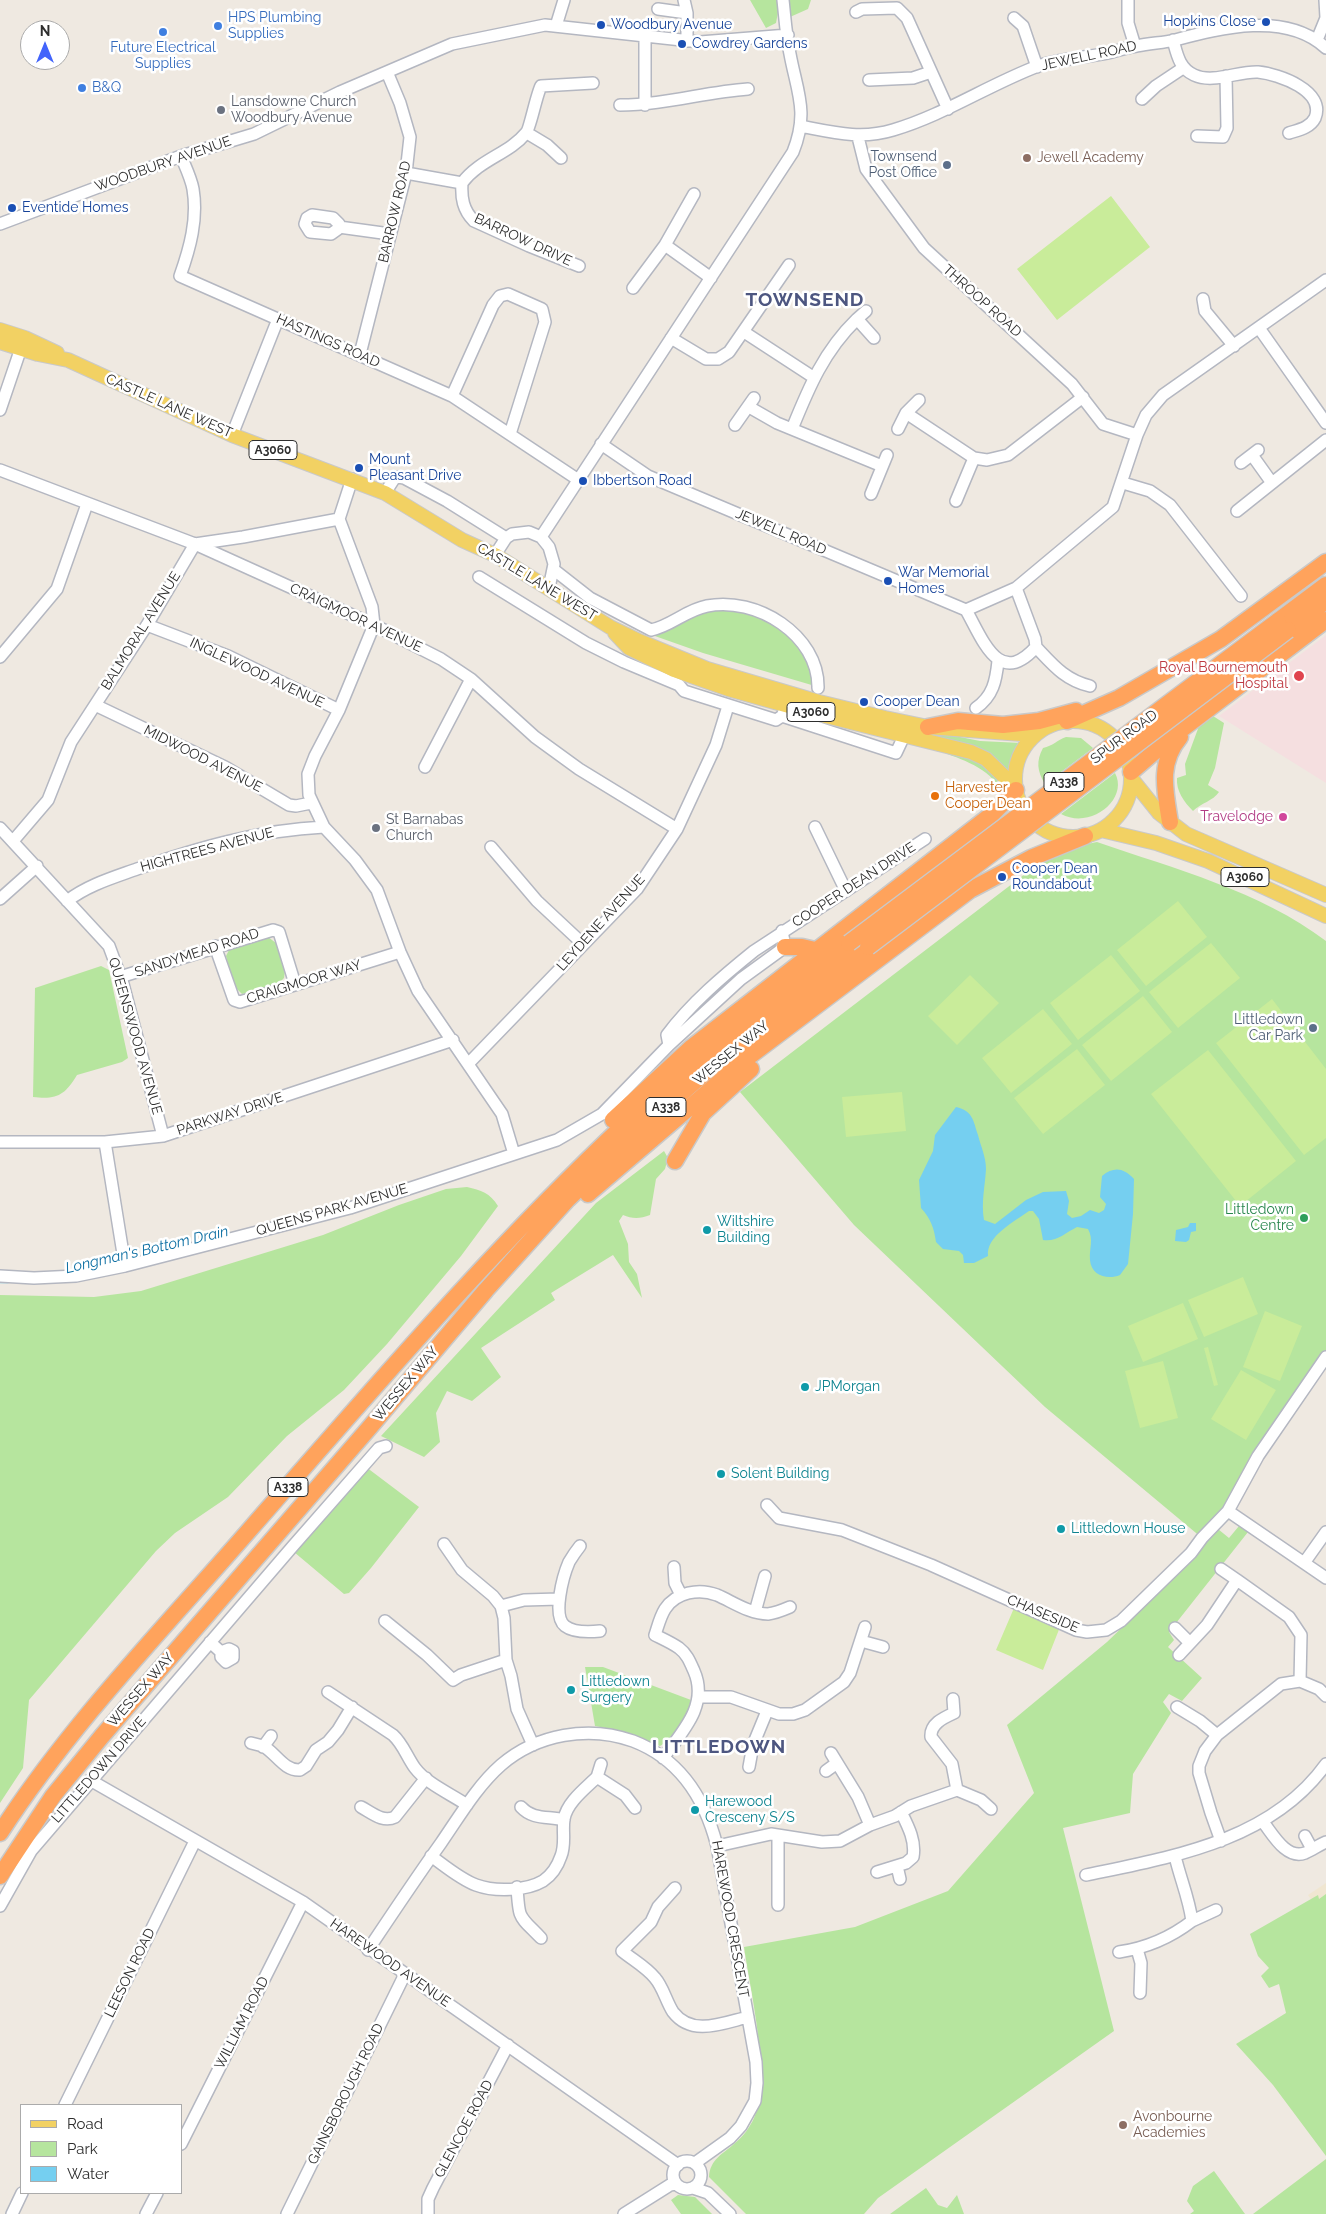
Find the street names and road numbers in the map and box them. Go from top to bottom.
street label: JEWELL ROAD [1040,38,1138,74]
street label: WOODBURY AVENUE [93,133,233,195]
street label: BARROW ROAD [375,159,415,265]
street label: BARROW DRIVE [471,210,575,270]
street label: THROOP ROAD [939,261,1025,341]
street label: HASTINGS ROAD [274,311,382,371]
street label: CASTLE LANE WEST [103,371,235,441]
road number: A3060 [249,440,297,460]
street label: JEWELL ROAD [733,505,829,559]
street label: CASTLE LANE WEST [474,540,600,624]
street label: BALMORAL AVENUE [98,569,184,693]
street label: CRAIGMOOR AVENUE [287,580,425,656]
street label: INGLEWOOD AVENUE [187,634,327,712]
road number: A3060 [787,702,835,722]
street label: SPUR ROAD [1087,706,1161,768]
street label: MIDWOOD AVENUE [141,722,265,796]
road number: A338 [1044,772,1084,792]
street label: HIGHTREES AVENUE [138,824,276,876]
street label: COOPER DEAN DRIVE [789,839,919,931]
road number: A3060 [1221,868,1269,886]
street label: LEYDENE AVENUE [553,871,649,975]
street label: SANDYMEAD ROAD [133,925,261,981]
street label: QUEENSWOOD AVENUE [105,956,165,1116]
street label: CRAIGMOOR WAY [245,957,363,1007]
street label: WESSEX WAY [690,1017,772,1089]
street label: PARKWAY DRIVE [175,1089,285,1139]
road number: A338 [646,1098,686,1116]
street label: QUEENS PARK AVENUE [254,1180,410,1240]
street label: WESSEX WAY [370,1343,442,1425]
road number: A338 [268,1478,308,1496]
street label: CHASESIDE [1004,1591,1082,1637]
street label: WESSEX WAY [104,1650,178,1730]
street label: LITTLEDOWN DRIVE [48,1713,150,1827]
street label: HAREWOOD CRESCENT [708,1839,752,1999]
street label: HAREWOOD AVENUE [327,1915,453,2011]
street label: LEESON ROAD [101,1926,159,2020]
street label: WILLIAM ROAD [211,1974,273,2072]
street label: GAINSBOROUGH ROAD [304,2021,388,2167]
street label: GLENCOE ROAD [431,2077,497,2181]

